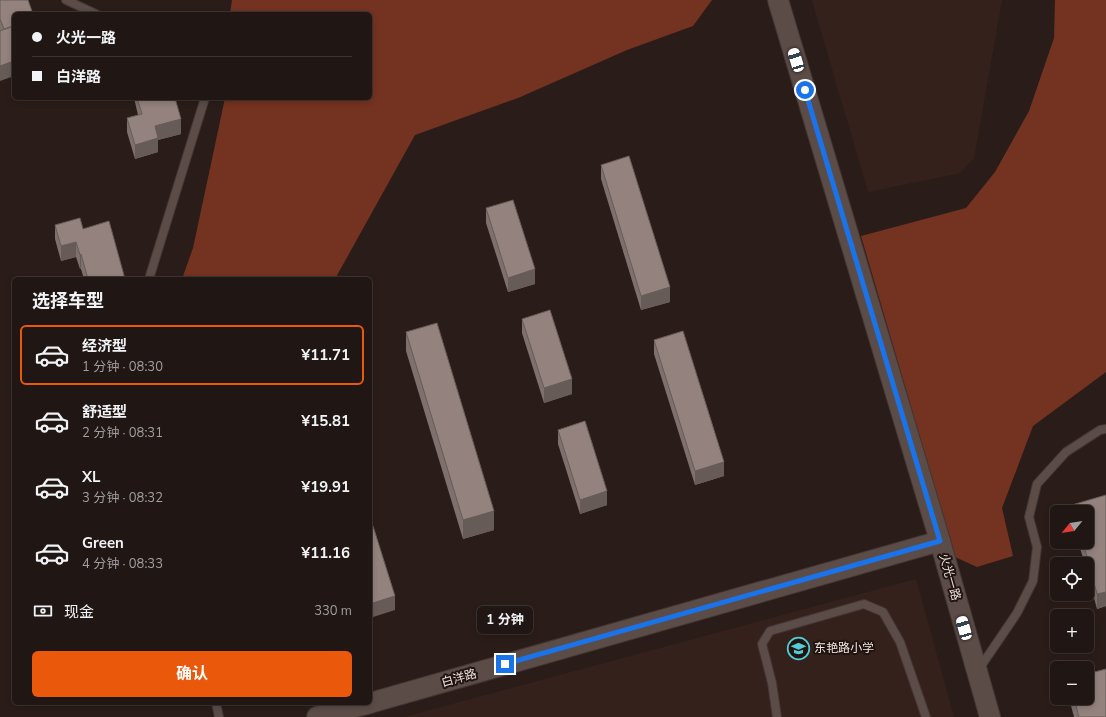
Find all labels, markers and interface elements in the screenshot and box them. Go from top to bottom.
text: 火光一路 [56,28,116,48]
car [787,47,805,73]
text: 白洋路 [56,67,101,87]
route start [796,81,814,99]
text: 选择车型 [32,289,104,313]
text: 经济型 [82,336,127,356]
icon: car [34,337,70,373]
text: ¥11.71 [301,345,350,365]
text: 1 分钟 · 08:30 [82,358,163,376]
text: 舒适型 [82,402,127,422]
icon: car [34,403,70,439]
text: ¥15.81 [301,411,350,431]
text: 2 分钟 · 08:31 [82,424,163,442]
text: XL [82,467,101,487]
icon: car [34,469,70,505]
text: ¥19.91 [301,477,350,497]
text: 3 分钟 · 08:32 [82,489,163,507]
north arrow [1050,505,1094,549]
map controls [1050,505,1094,705]
text: Green [82,533,124,553]
icon: car [34,535,70,571]
text: ¥11.16 [301,543,350,563]
street label: 火光一路 [936,552,964,602]
text: 4 分钟 · 08:33 [82,555,163,573]
button: locate [1050,557,1094,601]
icon: cash [32,600,54,622]
text: 现金 [64,602,94,622]
text: 330 m [314,602,352,620]
callout: 1 分钟 [477,606,533,634]
button: + [1050,609,1094,653]
text: 1 分钟 [486,611,524,629]
car [955,615,973,641]
school or university icon: 东艳路小学 [785,635,811,661]
place label: 东艳路小学 [814,640,874,656]
button: 确认 [32,651,352,697]
route end [496,655,514,673]
button: − [1050,661,1094,705]
street label: 白洋路 [439,665,479,691]

